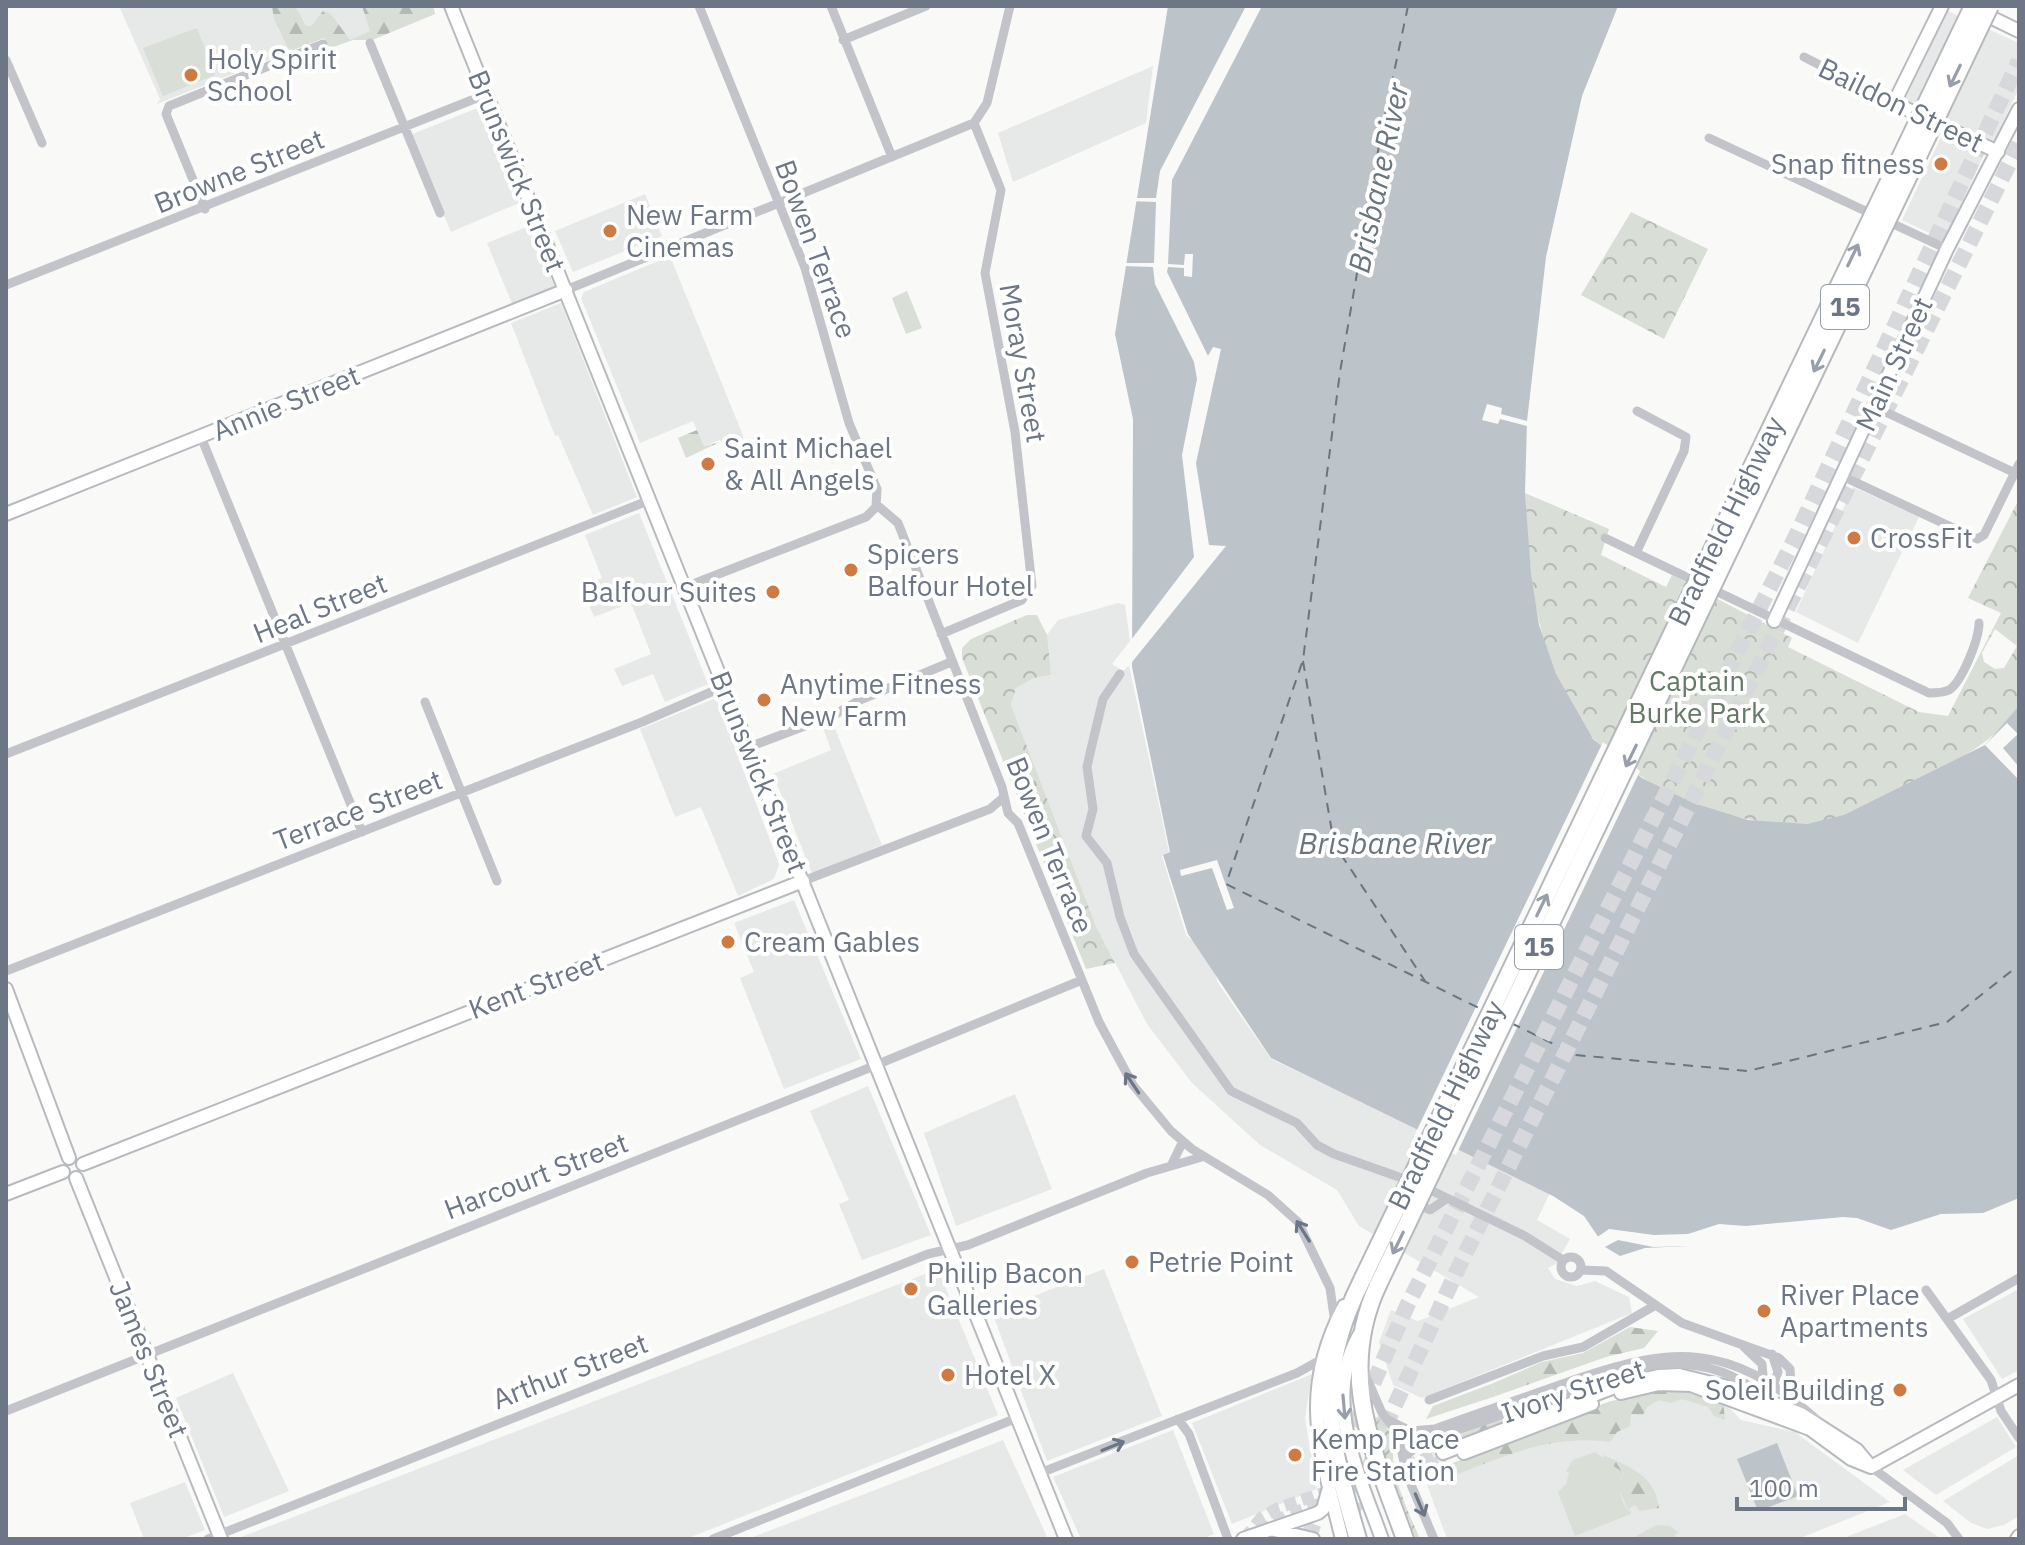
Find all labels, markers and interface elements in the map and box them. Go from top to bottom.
place label: Holy Spirit School [207,40,337,109]
street label: Baildon Street [1813,49,1990,160]
one-way arrow [1947,63,1962,87]
street label: Brunswick Street [460,64,575,277]
marker: Holy Spirit School [182,66,200,84]
water label: Brisbane River [1338,78,1417,276]
street label: Browne Street [148,120,329,221]
place label: Snap fitness [1771,145,1925,182]
street label: Bowen Terrace [767,154,866,343]
marker: Snap fitness [1932,155,1950,173]
place label: New Farm Cinemas [626,196,753,265]
marker: New Farm Cinemas [601,222,619,240]
one-way arrow [1846,243,1861,267]
street label: Moray Street [991,281,1056,445]
road number: 15 [1821,285,1869,329]
street label: Main Street [1846,291,1941,437]
one-way arrow [1811,348,1826,372]
street label: Annie Street [207,356,365,449]
street label: Bradfield Highway [1659,410,1792,632]
place label: Saint Michael & All Angels [724,429,892,498]
marker: Saint Michael & All Angels [699,455,717,473]
place label: CrossFit [1870,519,1973,556]
marker: CrossFit [1845,529,1863,547]
place label: Spicers Balfour Hotel [867,535,1033,604]
marker: Spicers Balfour Hotel [842,561,860,579]
street label: Heal Street [247,564,392,651]
place label: Balfour Suites [581,573,757,610]
marker: Balfour Suites [764,583,782,601]
park label: Captain Burke Park [1628,662,1766,731]
street label: Brunswick Street [702,665,817,878]
place label: Anytime Fitness New Farm [780,665,982,734]
marker: Anytime Fitness New Farm [755,691,773,709]
one-way arrow [1623,743,1638,767]
street label: Bowen Terrace [998,751,1103,939]
street label: Terrace Street [268,760,447,859]
water label: Brisbane River [1298,823,1493,862]
one-way arrow [1535,893,1550,917]
place label: Cream Gables [744,923,920,960]
road number: 15 [1515,925,1563,969]
marker: Cream Gables [719,933,737,951]
street label: Kent Street [463,942,609,1027]
street label: Bradfield Highway [1379,994,1512,1216]
one-way arrow [1124,1072,1140,1094]
street label: Harcourt Street [439,1123,633,1228]
one-way arrow [1295,1220,1311,1243]
one-way arrow [1390,1230,1405,1254]
place label: Petrie Point [1148,1243,1294,1280]
marker: Petrie Point [1123,1253,1141,1271]
place label: Philip Bacon Galleries [927,1254,1083,1323]
street label: James Street [101,1275,198,1443]
place label: River Place Apartments [1780,1276,1929,1345]
marker: Philip Bacon Galleries [902,1280,920,1298]
marker: River Place Apartments [1755,1302,1773,1320]
street label: Arthur Street [487,1324,653,1417]
street label: Ivory Street [1497,1350,1649,1431]
place label: Hotel X [964,1356,1056,1393]
marker: Hotel X [939,1366,957,1384]
place label: Soleil Building [1705,1371,1884,1408]
marker: Soleil Building [1891,1381,1909,1399]
one-way arrow [1337,1393,1352,1420]
place label: Kemp Place Fire Station [1311,1420,1460,1489]
one-way arrow [1100,1438,1125,1452]
marker: Kemp Place Fire Station [1286,1446,1304,1464]
scale bar [1737,1461,1905,1511]
text: 100 m [1749,1472,1819,1504]
one-way arrow [1413,1492,1428,1517]

